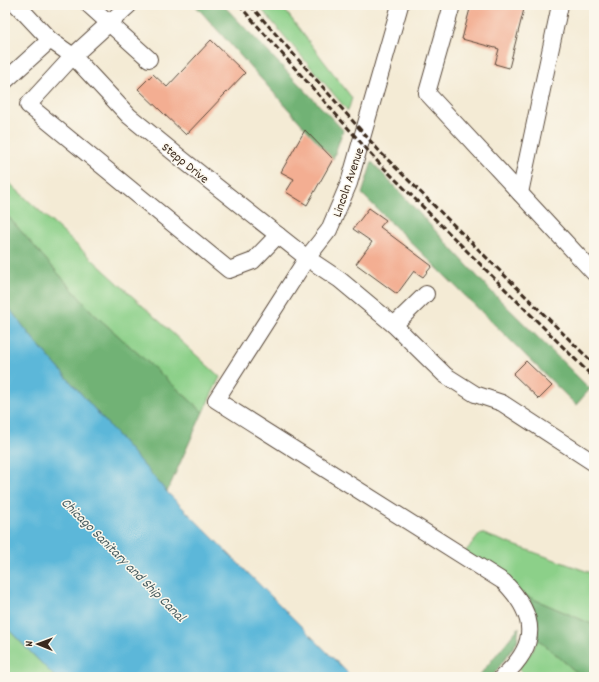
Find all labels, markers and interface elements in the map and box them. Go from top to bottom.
street label: Stepp Drive [157,139,212,189]
street label: Lincoln Avenue [329,145,370,220]
water label: Chicago Sanitary and Ship Canal [56,494,190,628]
north arrow [18,624,58,664]
text: N [22,640,38,647]

